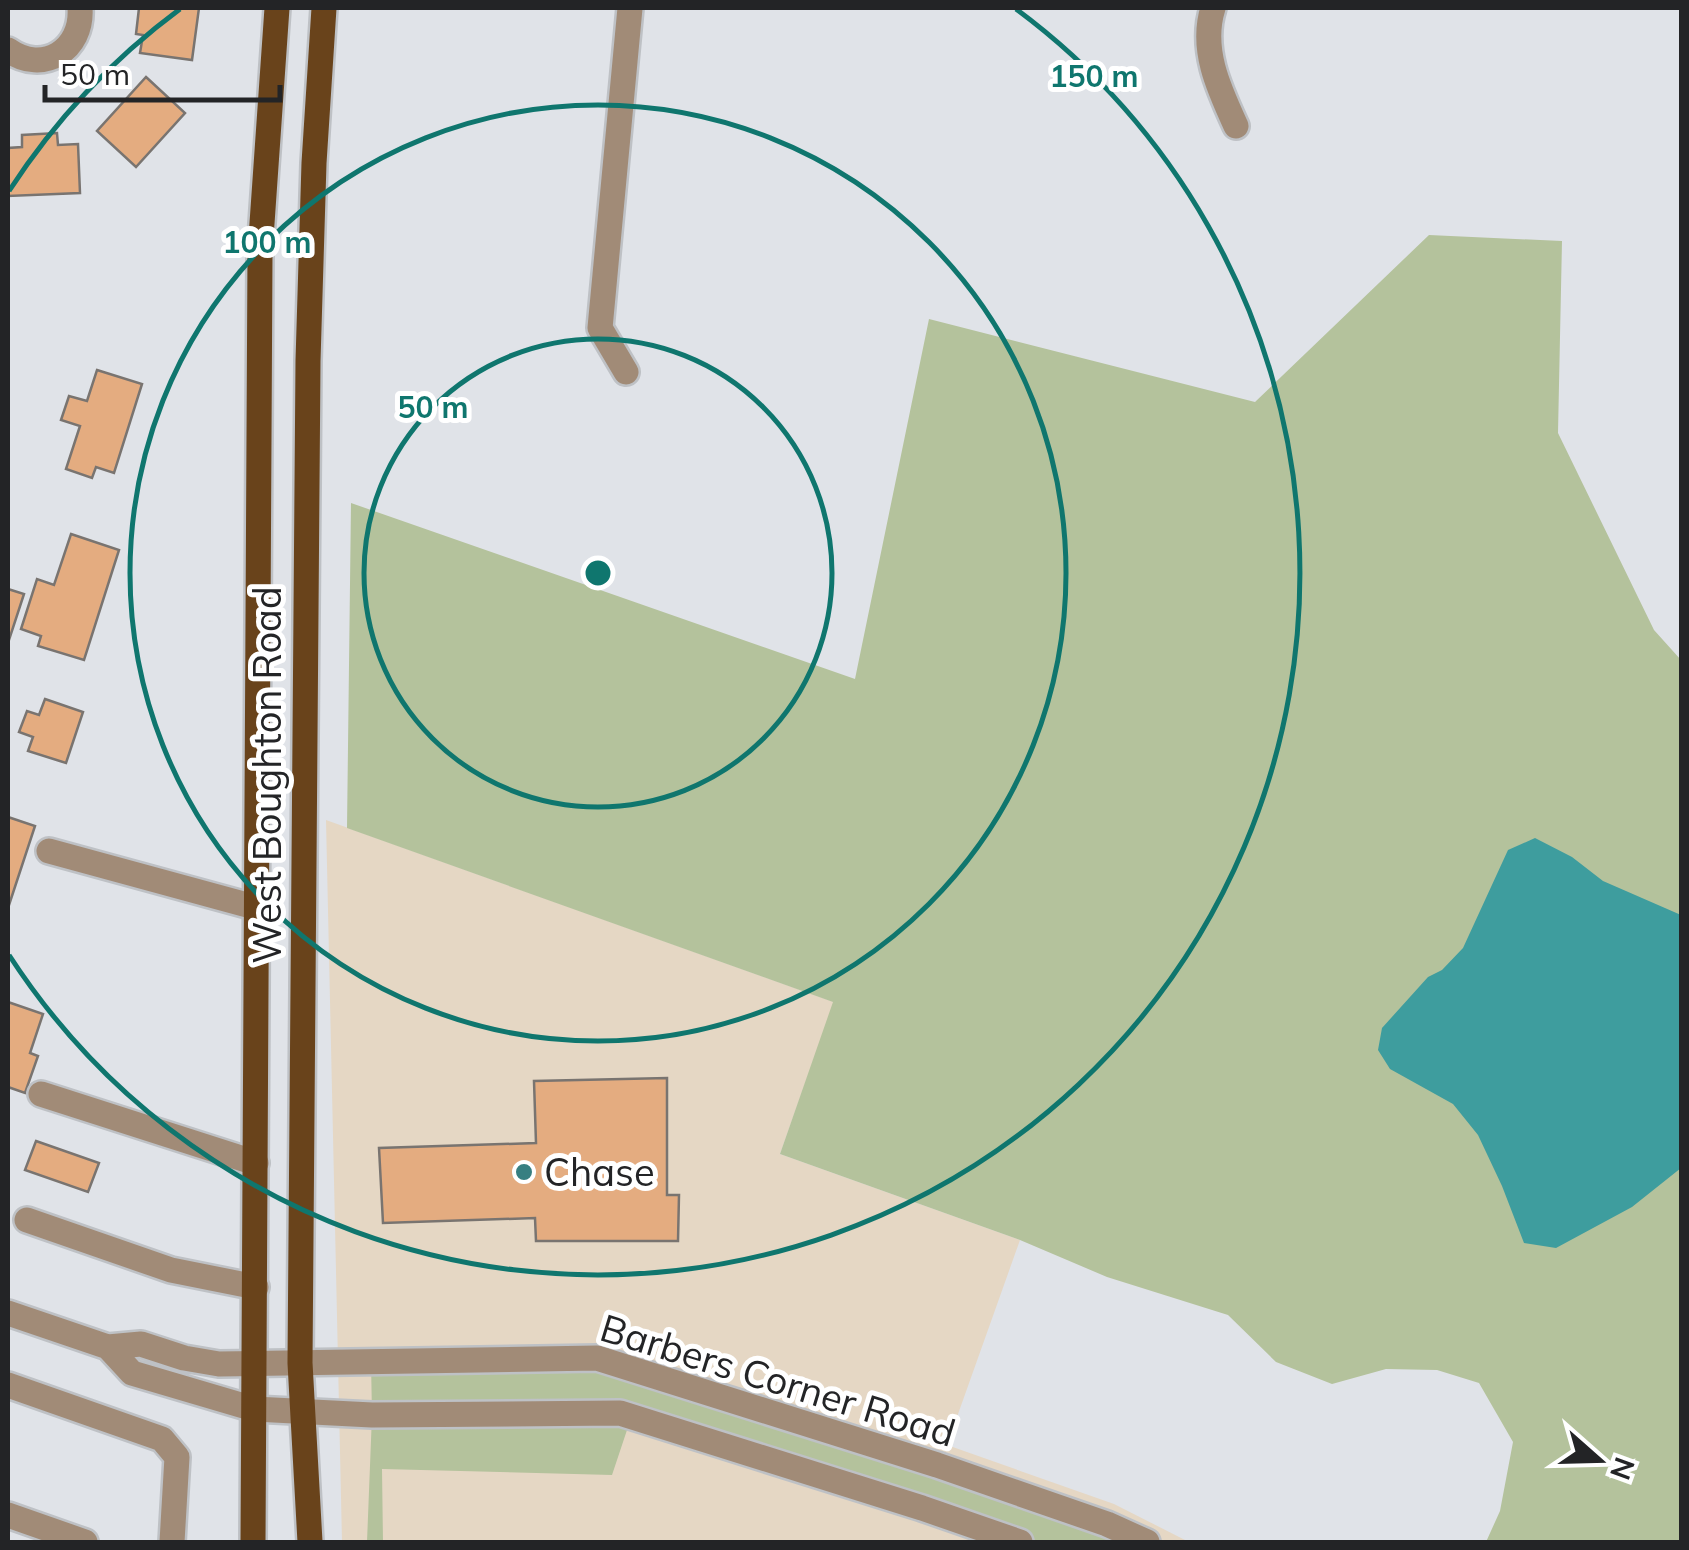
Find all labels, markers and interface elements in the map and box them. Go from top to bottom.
scale bar [45,40,280,102]
text: 50 m [60,55,130,93]
text: 150 m [1049,57,1139,95]
text: 100 m [222,223,312,261]
text: 50 m [397,388,469,426]
centre of rings [580,555,616,591]
street label: West Boughton Road [243,586,291,964]
place label: Chase [544,1148,655,1196]
marker: Chase [513,1161,535,1183]
street label: Barbers Corner Road [595,1303,961,1457]
north arrow [1549,1410,1649,1510]
text: N [1603,1453,1643,1485]

